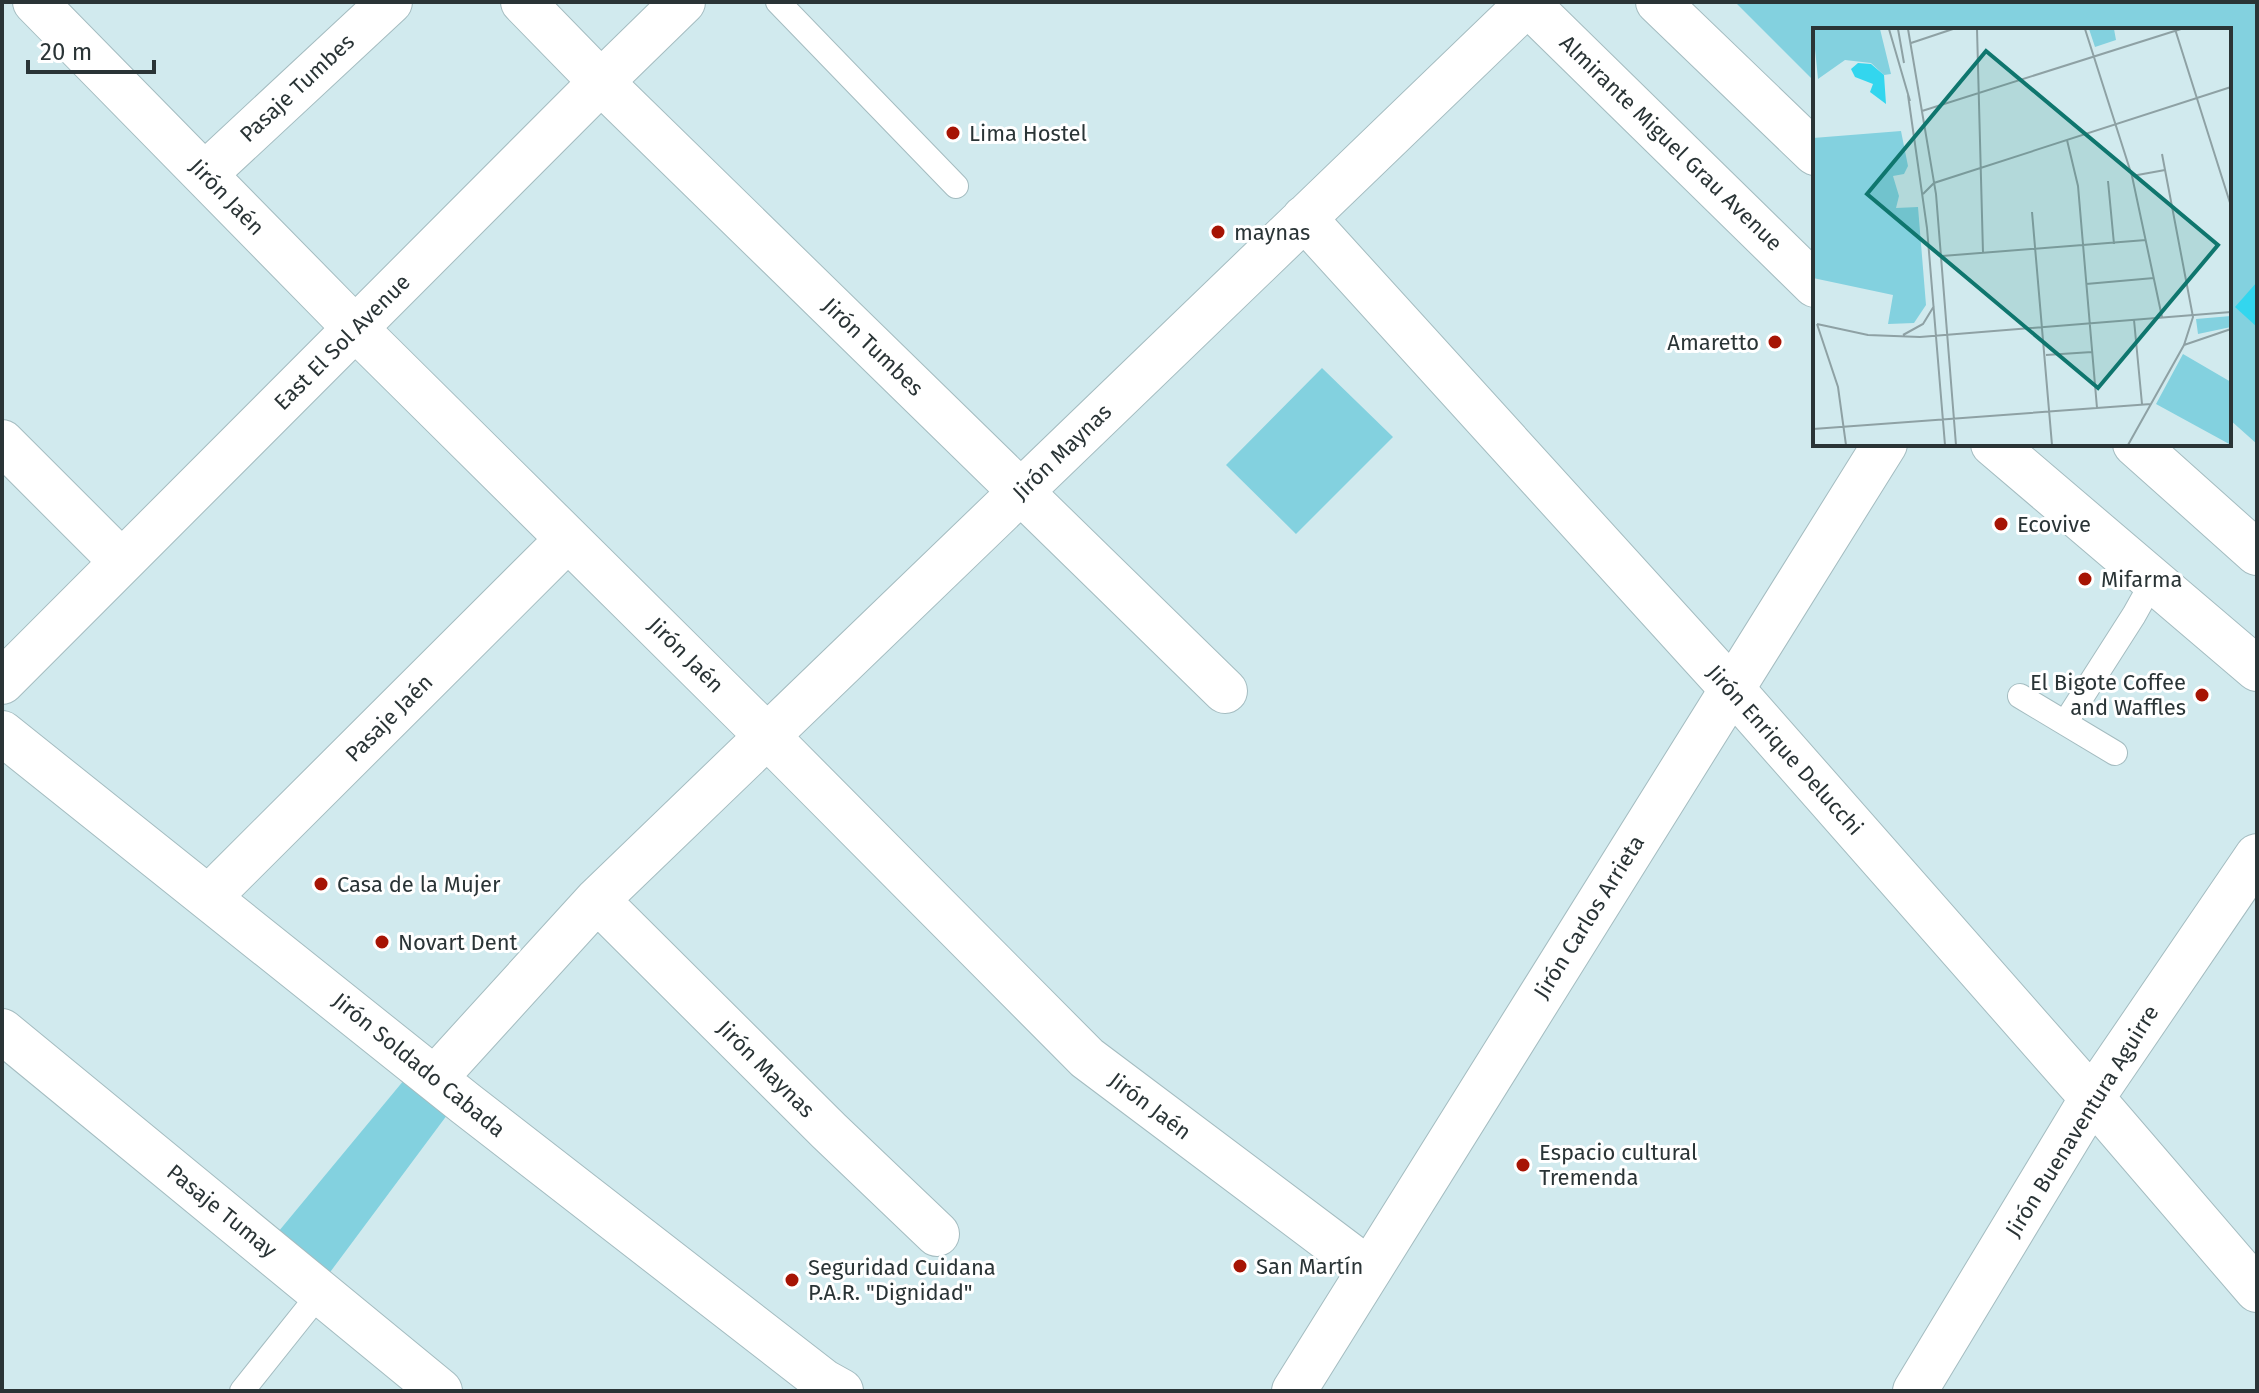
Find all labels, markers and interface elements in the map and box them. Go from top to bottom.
scale bar [28,24,154,74]
street label: Pasaje Tumbes [234,28,360,148]
inset map [1813,28,2231,446]
street label: Almirante Miguel Grau Avenue [1554,29,1788,257]
text: 20 m [40,38,92,66]
place label: Lima Hostel [969,120,1087,147]
marker: Lima Hostel [944,124,962,142]
street label: Jirón Jaén [184,153,270,241]
place label: maynas [1234,219,1310,246]
marker: maynas [1209,223,1227,241]
street label: East El Sol Avenue [268,268,416,416]
street label: Jirón Tumbes [817,292,929,402]
place label: Amaretto [1667,329,1759,356]
marker: Amaretto [1766,333,1784,351]
street label: Jirón Maynas [1007,398,1117,506]
place label: Ecovive [2017,511,2091,538]
marker: Ecovive [1992,515,2010,533]
place label: Mifarma [2101,566,2183,593]
marker: Mifarma [2076,570,2094,588]
street label: Jirón Jaén [643,612,729,698]
street label: Jirón Enrique Delucchi [1701,659,1869,841]
street label: Pasaje Jaén [340,669,438,767]
place label: El Bigote Coffee and Waffles [2030,669,2186,721]
marker: El Bigote Coffee and Waffles [2193,686,2211,704]
street label: Jirón Carlos Arrieta [1528,830,1650,1004]
place label: Casa de la Mujer [337,871,501,898]
marker: Casa de la Mujer [312,875,330,893]
place label: Novart Dent [398,929,518,956]
marker: Novart Dent [373,933,391,951]
street label: Jirón Soldado Cabada [327,987,511,1143]
street label: Jirón Buenaventura Aguirre [2000,1000,2164,1242]
street label: Jirón Maynas [712,1015,820,1123]
street label: Jirón Jaén [1104,1066,1196,1146]
place label: Espacio cultural Tremenda [1539,1139,1697,1191]
marker: Espacio cultural Tremenda [1514,1156,1532,1174]
street label: Pasaje Tumay [162,1158,283,1264]
place label: San Martín [1256,1253,1363,1280]
place label: Seguridad Cuidana P.A.R. "Dignidad" [808,1254,996,1306]
marker: San Martín [1231,1257,1249,1275]
marker: Seguridad Cuidana P.A.R. "Dignidad" [783,1271,801,1289]

